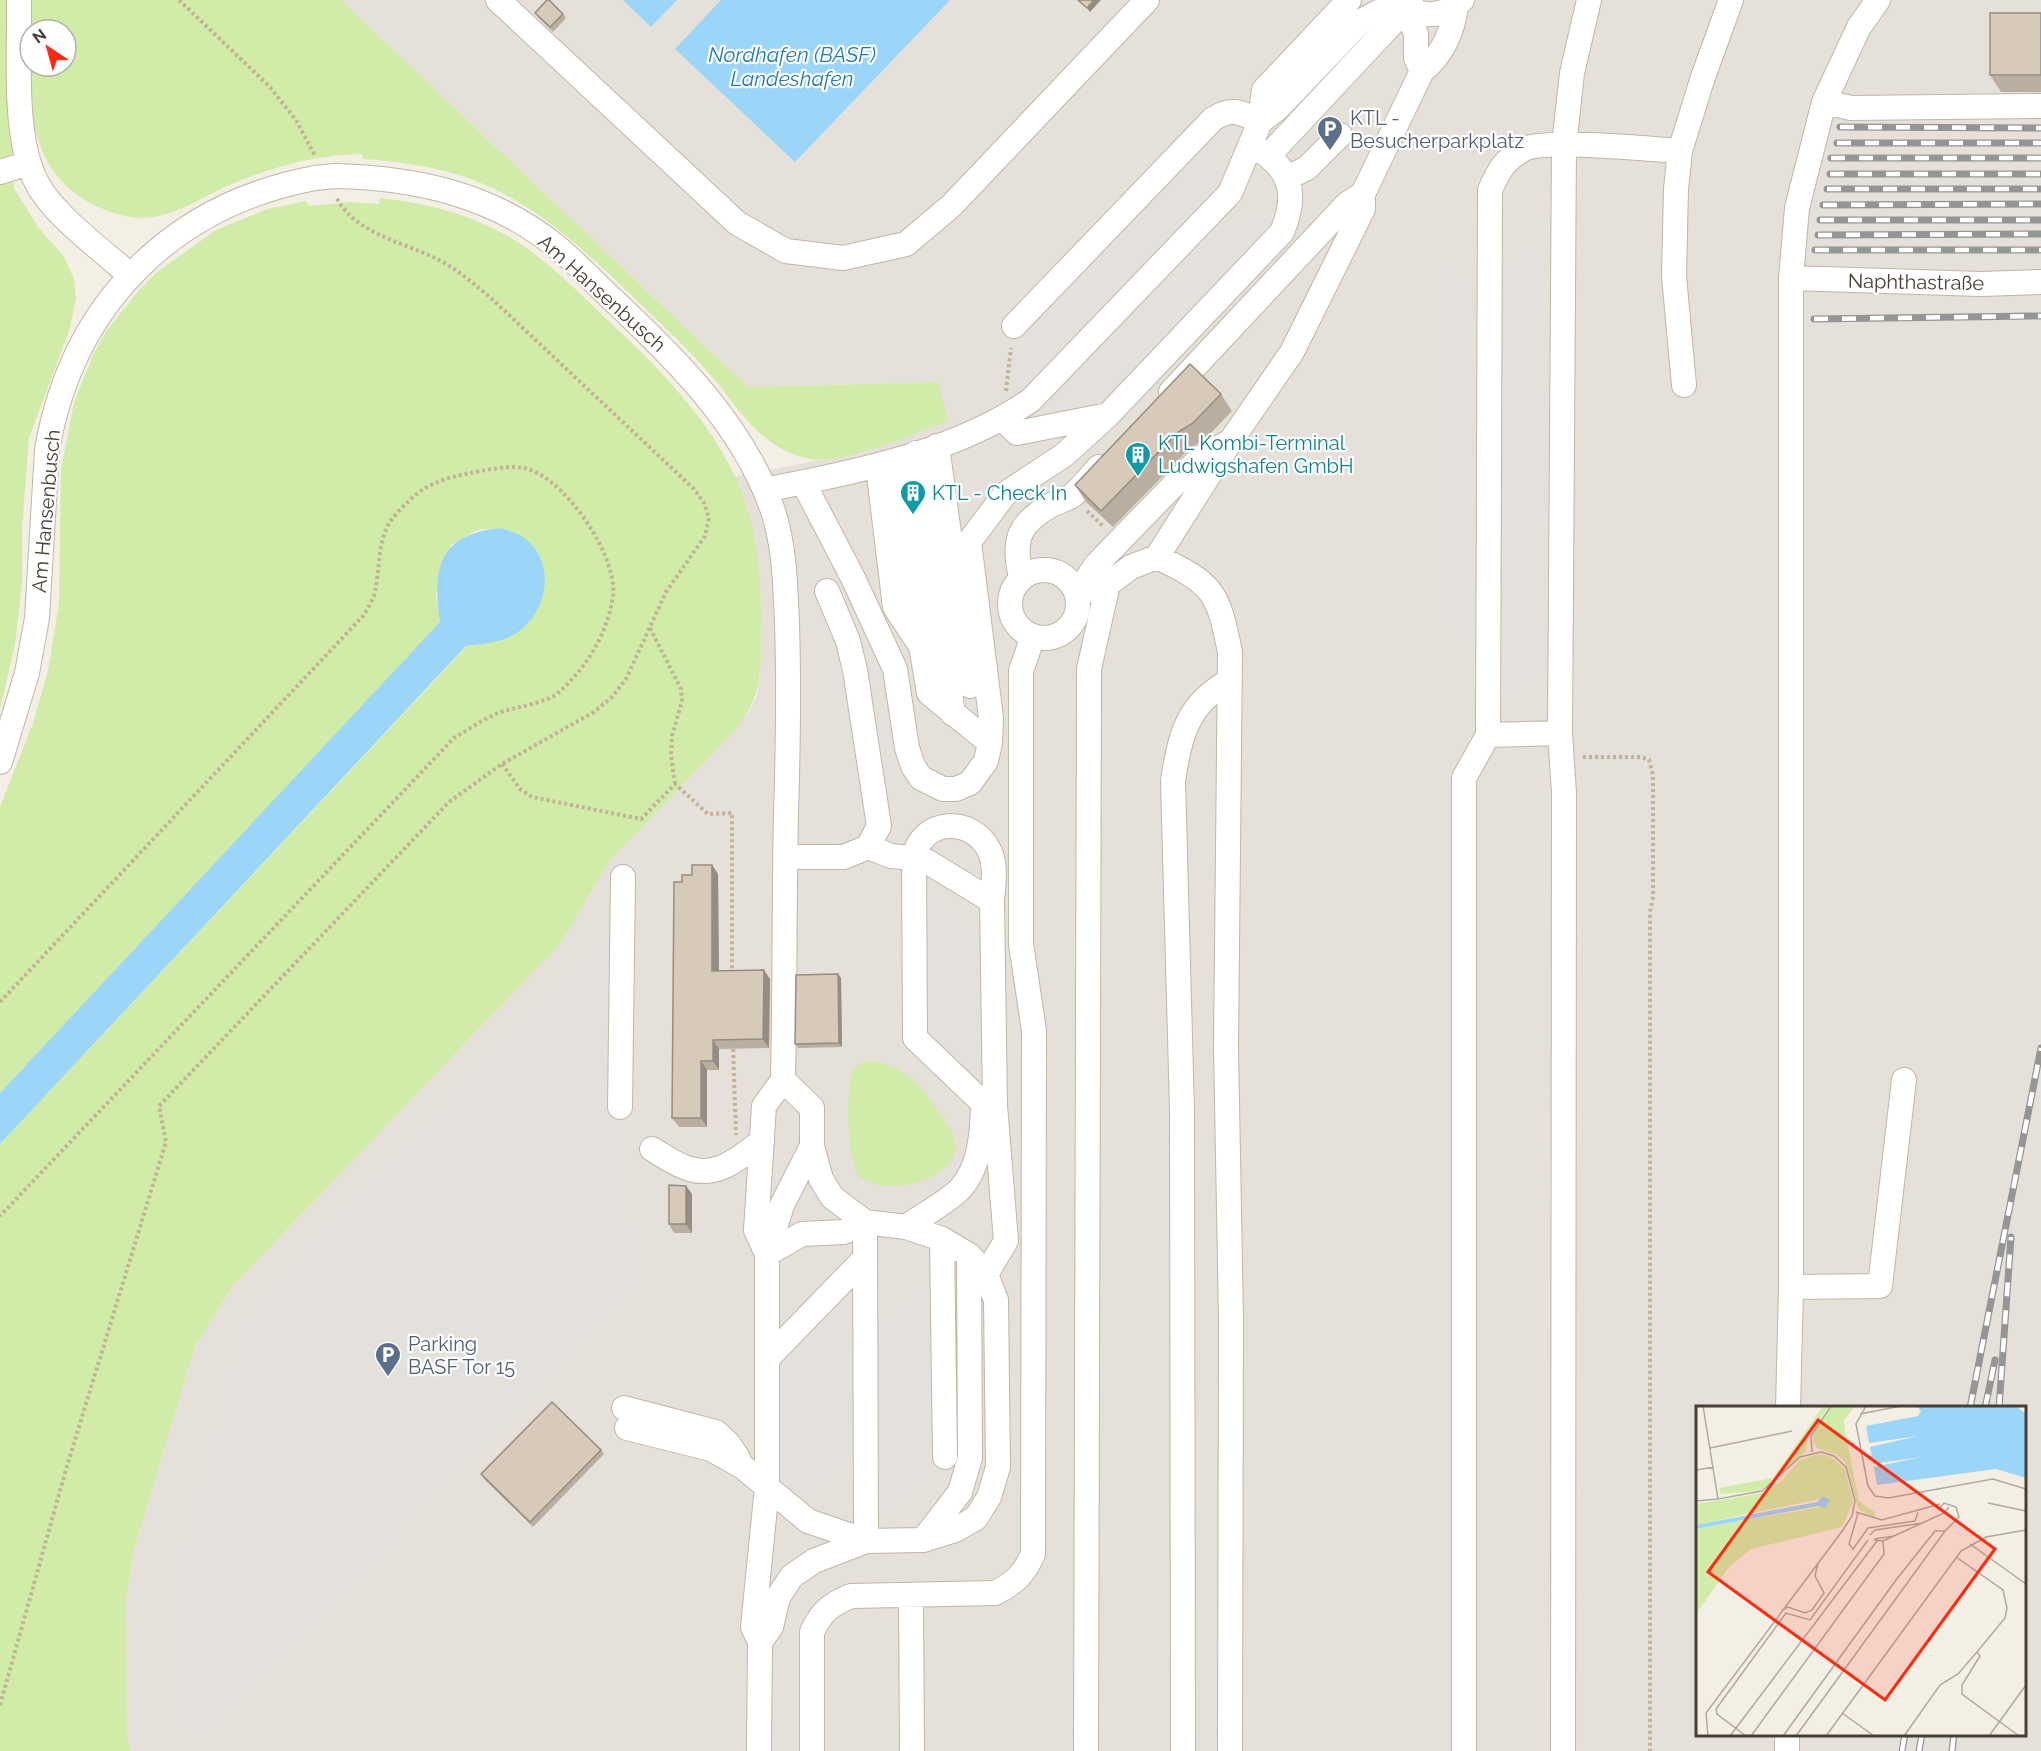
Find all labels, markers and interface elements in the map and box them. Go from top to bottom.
north arrow [18,18,78,78]
text: N [29,25,50,48]
water label: Nordhafen (BASF) Landeshafen [708,42,876,91]
place label: KTL - Besucherparkplatz [1350,106,1524,153]
parking icon: KTL - Besucherparkplatz [1315,114,1345,152]
street label: Am Hansenbusch [533,229,671,357]
street label: Naphthastraße [1848,269,1985,295]
street label: Am Hansenbusch [27,428,65,594]
place label: KTL Kombi-Terminal Ludwigshafen GmbH [1158,431,1353,478]
building icon: KTL Kombi-Terminal Ludwigshafen GmbH [1123,440,1153,478]
building icon: KTL - Check In [898,478,928,516]
place label: KTL - Check In [932,481,1067,505]
place label: Parking BASF Tor 15 [408,1332,515,1379]
parking icon: Parking BASF Tor 15 [373,1340,403,1378]
inset map [1696,1406,2026,1736]

